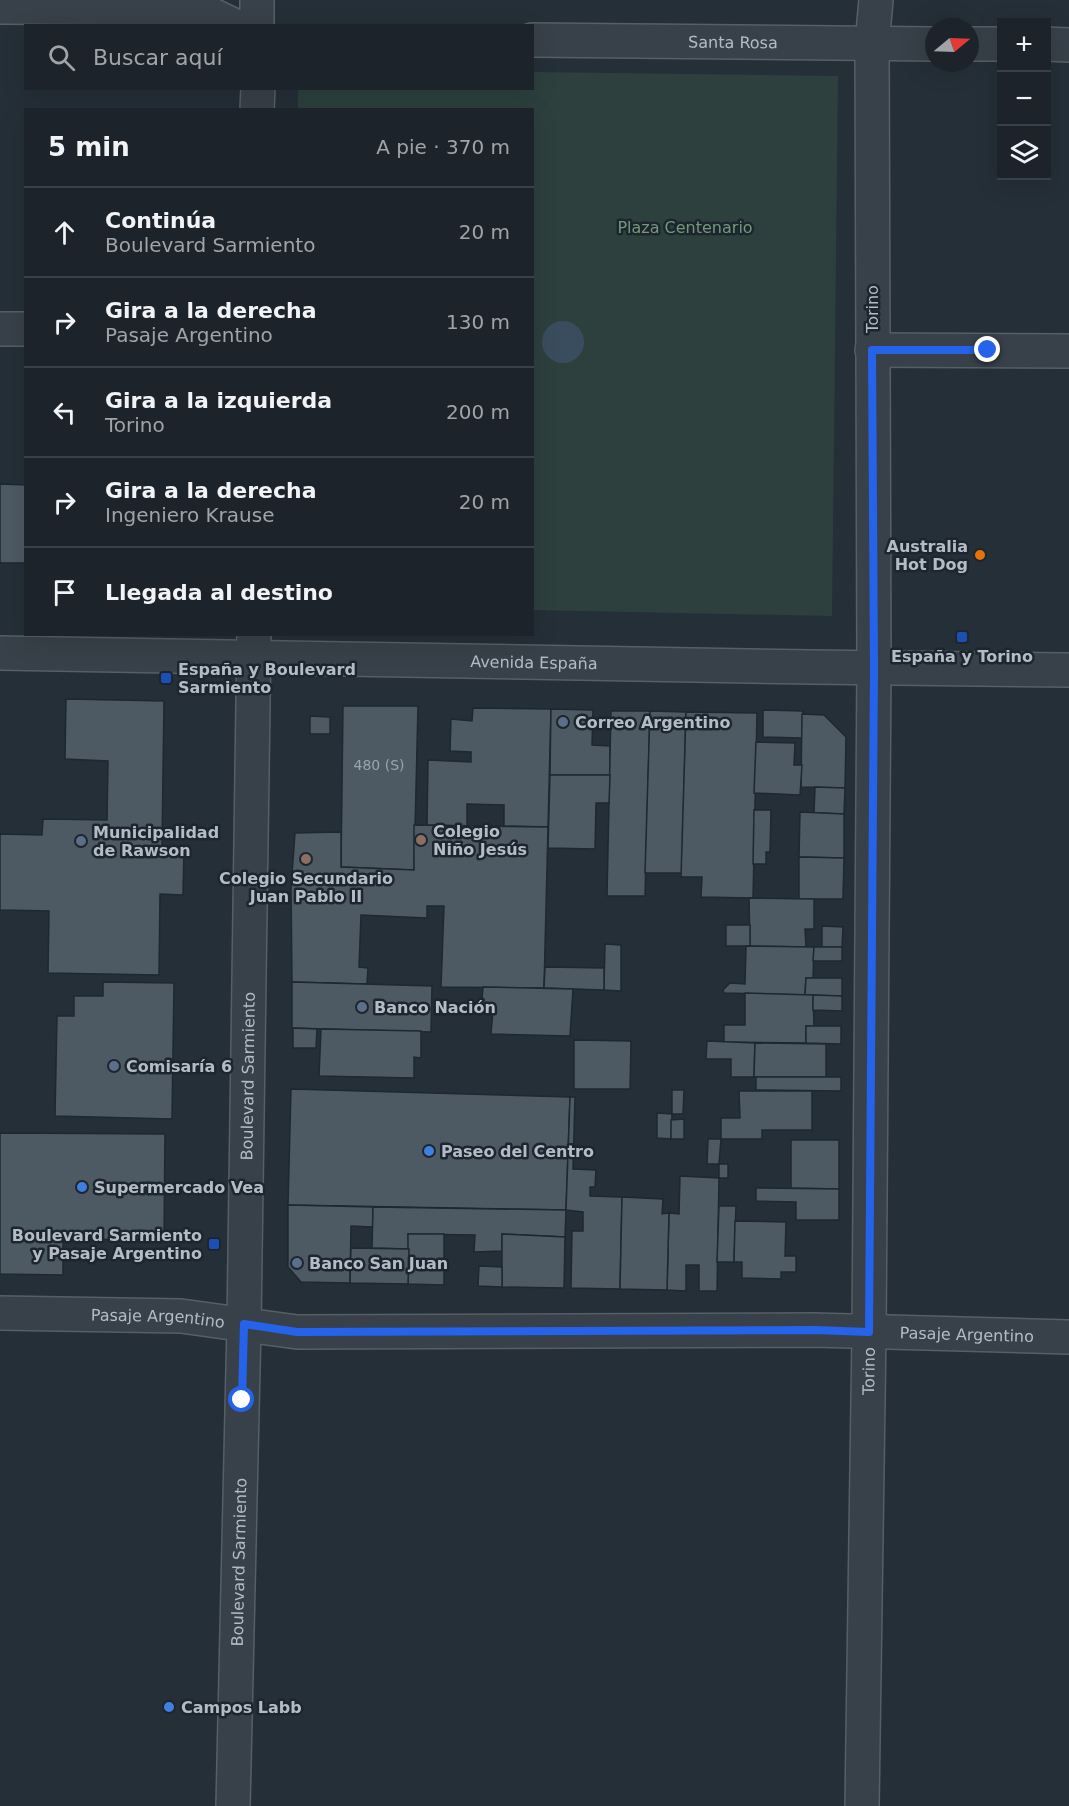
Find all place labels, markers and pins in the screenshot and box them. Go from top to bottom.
place label: Australia Hot Dog [887,537,968,574]
marker: Australia Hot Dog [973,548,987,562]
marker: España y Torino [955,630,969,644]
place label: España y Torino [891,647,1033,666]
place label: España y Boulevard Sarmiento [178,660,356,697]
marker: España y Boulevard Sarmiento [159,671,173,685]
place label: Correo Argentino [575,713,730,732]
marker: Correo Argentino [556,715,570,729]
place label: Colegio Niño Jesús [433,822,527,859]
place label: Municipalidad de Rawson [93,823,219,860]
marker: Colegio Niño Jesús [414,833,428,847]
marker: Municipalidad de Rawson [74,834,88,848]
marker: Colegio Secundario Juan Pablo II [299,852,313,866]
place label: Colegio Secundario Juan Pablo II [219,869,393,906]
place label: Banco Nación [374,998,496,1017]
marker: Banco Nación [355,1000,369,1014]
place label: Comisaría 6 [126,1057,232,1076]
marker: Comisaría 6 [107,1059,121,1073]
place label: Paseo del Centro [441,1142,594,1161]
marker: Paseo del Centro [422,1144,436,1158]
place label: Supermercado Vea [94,1178,264,1197]
marker: Supermercado Vea [75,1180,89,1194]
place label: Boulevard Sarmiento y Pasaje Argentino [12,1226,202,1263]
marker: Boulevard Sarmiento y Pasaje Argentino [207,1237,221,1251]
place label: Banco San Juan [309,1254,448,1273]
marker: Banco San Juan [290,1256,304,1270]
place label: Campos Labb [181,1698,302,1717]
marker: Campos Labb [162,1700,176,1714]

